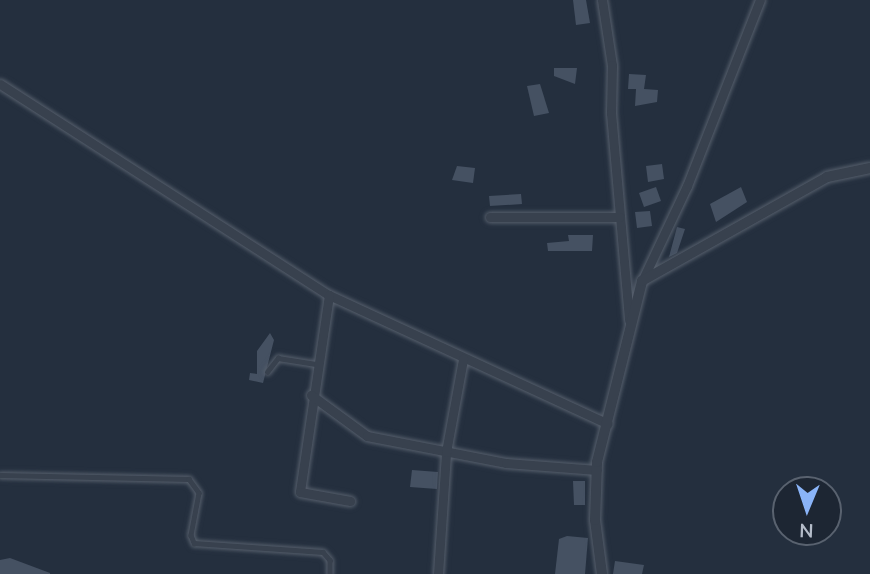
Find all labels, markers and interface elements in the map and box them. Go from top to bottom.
north arrow [772,476,842,546]
text: N [799,517,814,543]

